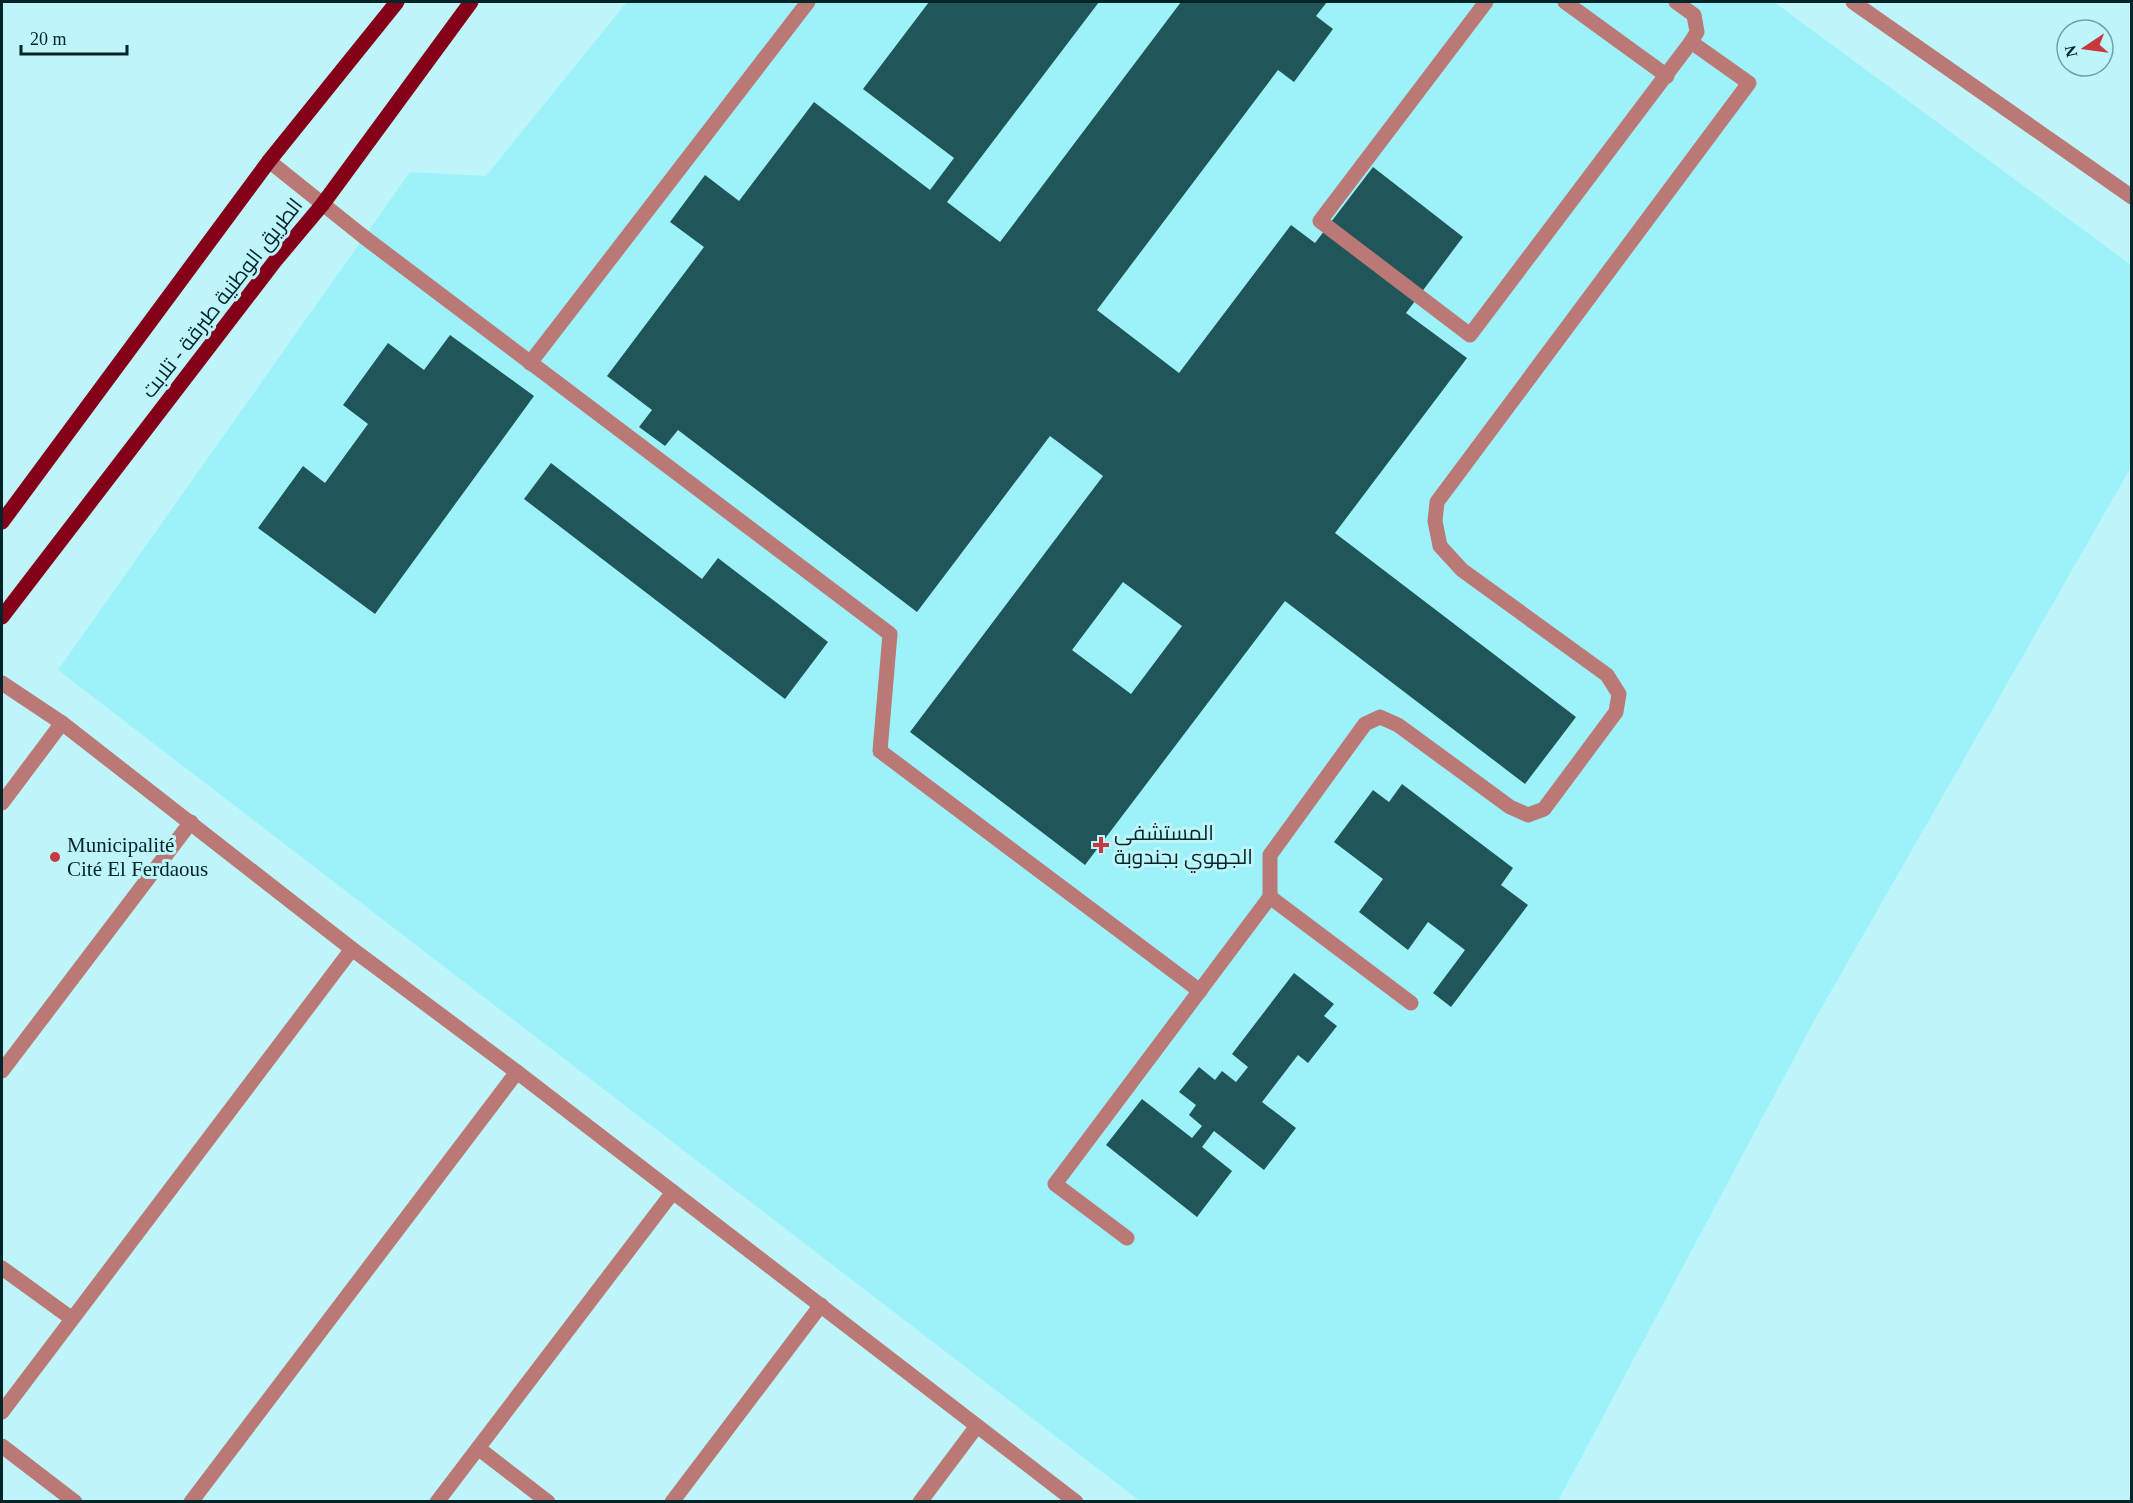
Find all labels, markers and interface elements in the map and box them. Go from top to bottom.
scale bar [21,18,128,56]
north arrow [2055,18,2115,78]
text: 20 m [30,29,67,49]
text: N [2061,43,2080,59]
street label: الطريق الوطنية طبرقة - تلابت [137,193,308,403]
place label: المستشفى الجهوي بجندوبة [1114,821,1253,873]
place label: Municipalité Cité El Ferdaous [67,833,208,881]
marker: المستشفى الجهوي بجندوبة [1092,836,1110,854]
marker: Municipalité Cité El Ferdaous [48,850,62,864]

